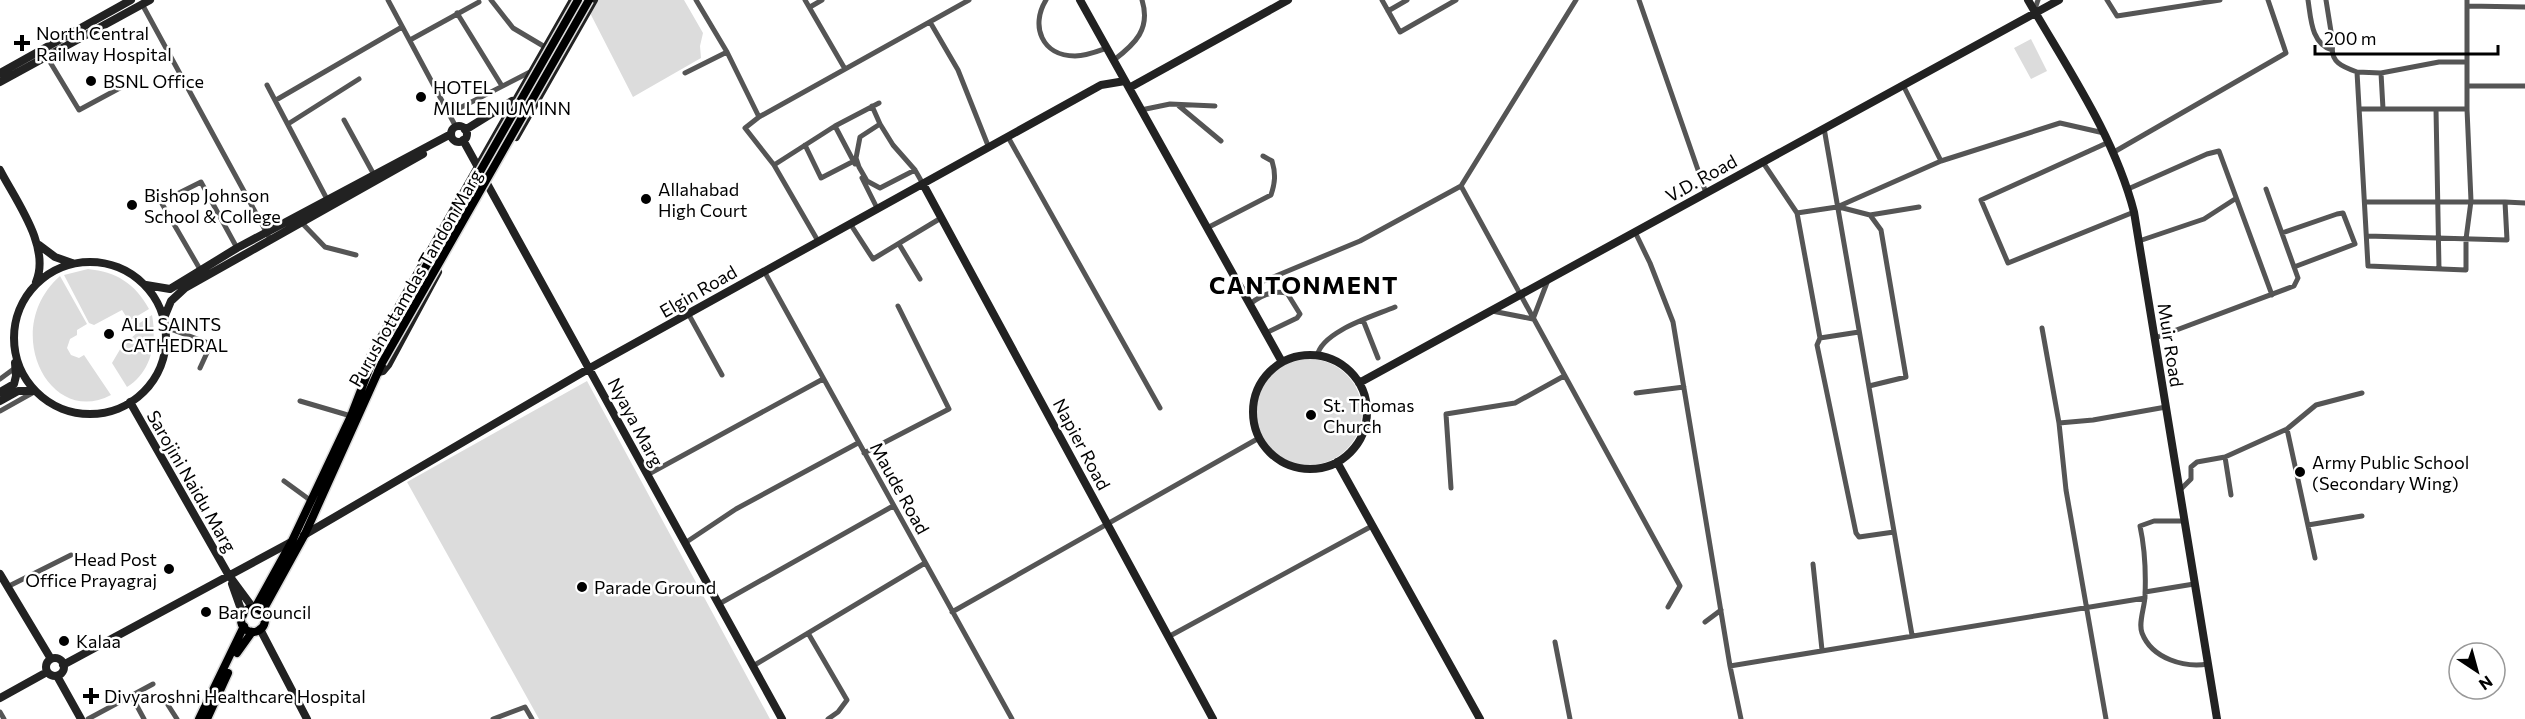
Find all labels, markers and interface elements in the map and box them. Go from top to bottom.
scale bar [2315,18,2498,56]
place label: North Central Railway Hospital [36,22,172,65]
text: 200 m [2324,27,2377,49]
marker: North Central Railway Hospital [13,34,31,52]
place label: BSNL Office [103,70,204,92]
marker: BSNL Office [84,74,98,88]
place label: HOTEL MILLENIUM INN [433,76,571,119]
marker: HOTEL MILLENIUM INN [414,90,428,104]
street label: V.D. Road [1662,149,1740,207]
street label: Purushottamdas Tandon Marg [344,165,486,390]
place label: Allahabad High Court [658,178,747,221]
place label: Bishop Johnson School & College [144,184,281,227]
marker: Allahabad High Court [639,192,653,206]
marker: Bishop Johnson School & College [125,198,139,212]
street label: Elgin Road [656,260,740,322]
district label: CANTONMENT [1209,270,1399,299]
street label: Muir Road [2154,302,2188,388]
place label: ALL SAINTS CATHEDRAL [121,313,228,356]
marker: ALL SAINTS CATHEDRAL [102,327,116,341]
street label: Nyaya Marg [603,374,669,470]
street label: Napier Road [1049,394,1115,494]
place label: St. Thomas Church [1323,394,1414,437]
street label: Sarojini Naidu Marg [142,406,242,556]
marker: St. Thomas Church [1304,408,1318,422]
street label: Maude Road [866,438,934,538]
place label: Army Public School (Secondary Wing) [2312,451,2469,494]
marker: Army Public School (Secondary Wing) [2293,465,2307,479]
place label: Head Post Office Prayagraj [25,548,157,591]
marker: Head Post Office Prayagraj [162,562,176,576]
place label: Parade Ground [594,576,716,598]
marker: Parade Ground [575,580,589,594]
place label: Bar Council [218,601,311,623]
marker: Bar Council [199,605,213,619]
place label: Kalaa [76,630,121,652]
marker: Kalaa [57,634,71,648]
north arrow [2447,641,2507,701]
text: N [2476,672,2497,695]
place label: Divyaroshni Healthcare Hospital [104,685,366,707]
marker: Divyaroshni Healthcare Hospital [82,687,100,705]

